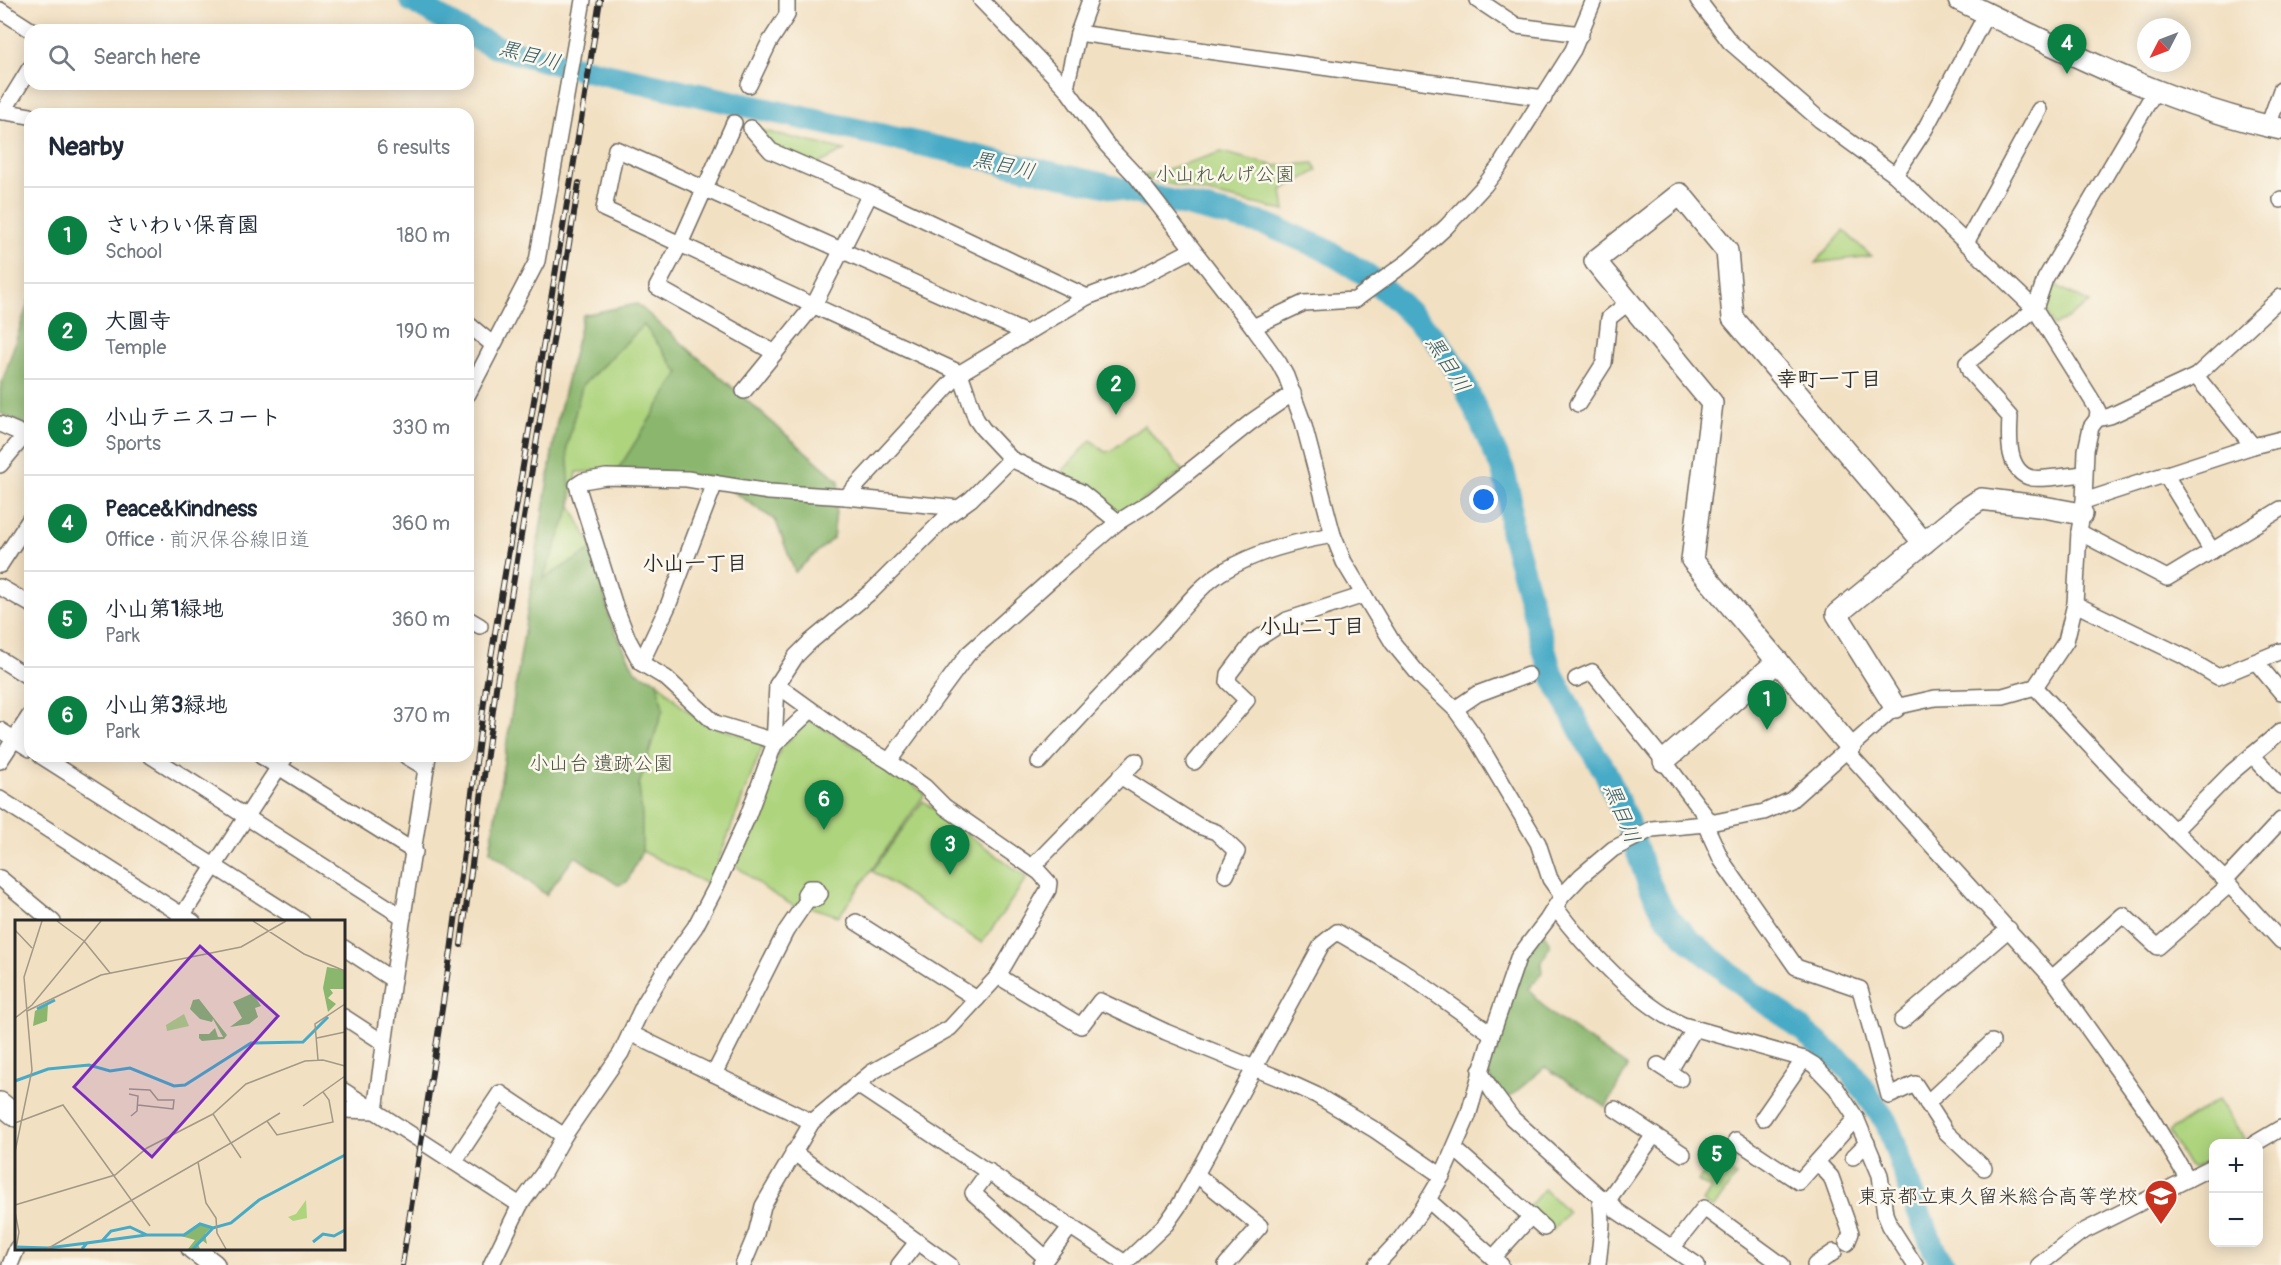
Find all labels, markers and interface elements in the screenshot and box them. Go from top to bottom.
north arrow [2137,18,2191,72]
search box [24,24,474,90]
pin: 4 [2048,25,2086,74]
water label: 黒目川 [496,34,564,77]
icon: search [45,41,78,74]
text: Search here [93,43,200,71]
text: Nearby [48,131,124,163]
text: 6 results [377,135,450,160]
water label: 黒目川 [970,145,1038,186]
park label: 小山れんげ公園 [1155,162,1295,187]
text: さいわい保育園 [105,211,259,239]
text: 1 [64,223,71,248]
text: 180 m [396,223,450,248]
text: School [105,239,162,264]
text: 大圓寺 [105,307,171,335]
text: 2 [62,319,73,344]
text: 190 m [396,319,450,344]
water label: 黒目川 [1419,330,1476,398]
text: Temple [105,335,166,360]
pin: 2 [1096,366,1136,415]
district label: 幸町一丁目 [1777,366,1882,393]
text: 小山テニスコート [105,403,281,431]
text: 3 [62,415,73,440]
text: 330 m [392,415,450,440]
text: Sports [105,431,161,456]
your location [1469,485,1498,514]
text: Peace&Kindness [105,495,257,523]
text: 4 [62,511,73,536]
text: 360 m [391,511,450,536]
text: Office · 前沢保谷線旧道 [105,527,310,552]
district label: 小山一丁目 [643,550,748,577]
text: 小山第1緑地 [105,595,224,623]
text: 5 [62,607,73,632]
text: 360 m [391,607,450,632]
district label: 小山二丁目 [1260,613,1365,640]
text: Park [105,623,140,648]
pin: 1 [1748,680,1786,730]
text: 小山第3緑地 [105,691,227,719]
text: 6 [62,703,73,728]
text: 370 m [393,703,450,728]
text: Park [105,719,140,744]
park label: 小山台 遺跡公園 [529,751,673,776]
water label: 黒目川 [1597,779,1646,847]
pin: 6 [804,780,844,830]
pin: 3 [930,826,970,875]
inset map [15,920,345,1250]
pin: 5 [1698,1136,1736,1185]
map controls [2209,1139,2263,1247]
button: + [2209,1139,2263,1193]
school or university icon: 東京都立東久留米総合高等学校 [2143,1178,2179,1225]
place label: 東京都立東久留米総合高等学校 [1858,1184,2138,1209]
button: − [2209,1193,2263,1247]

